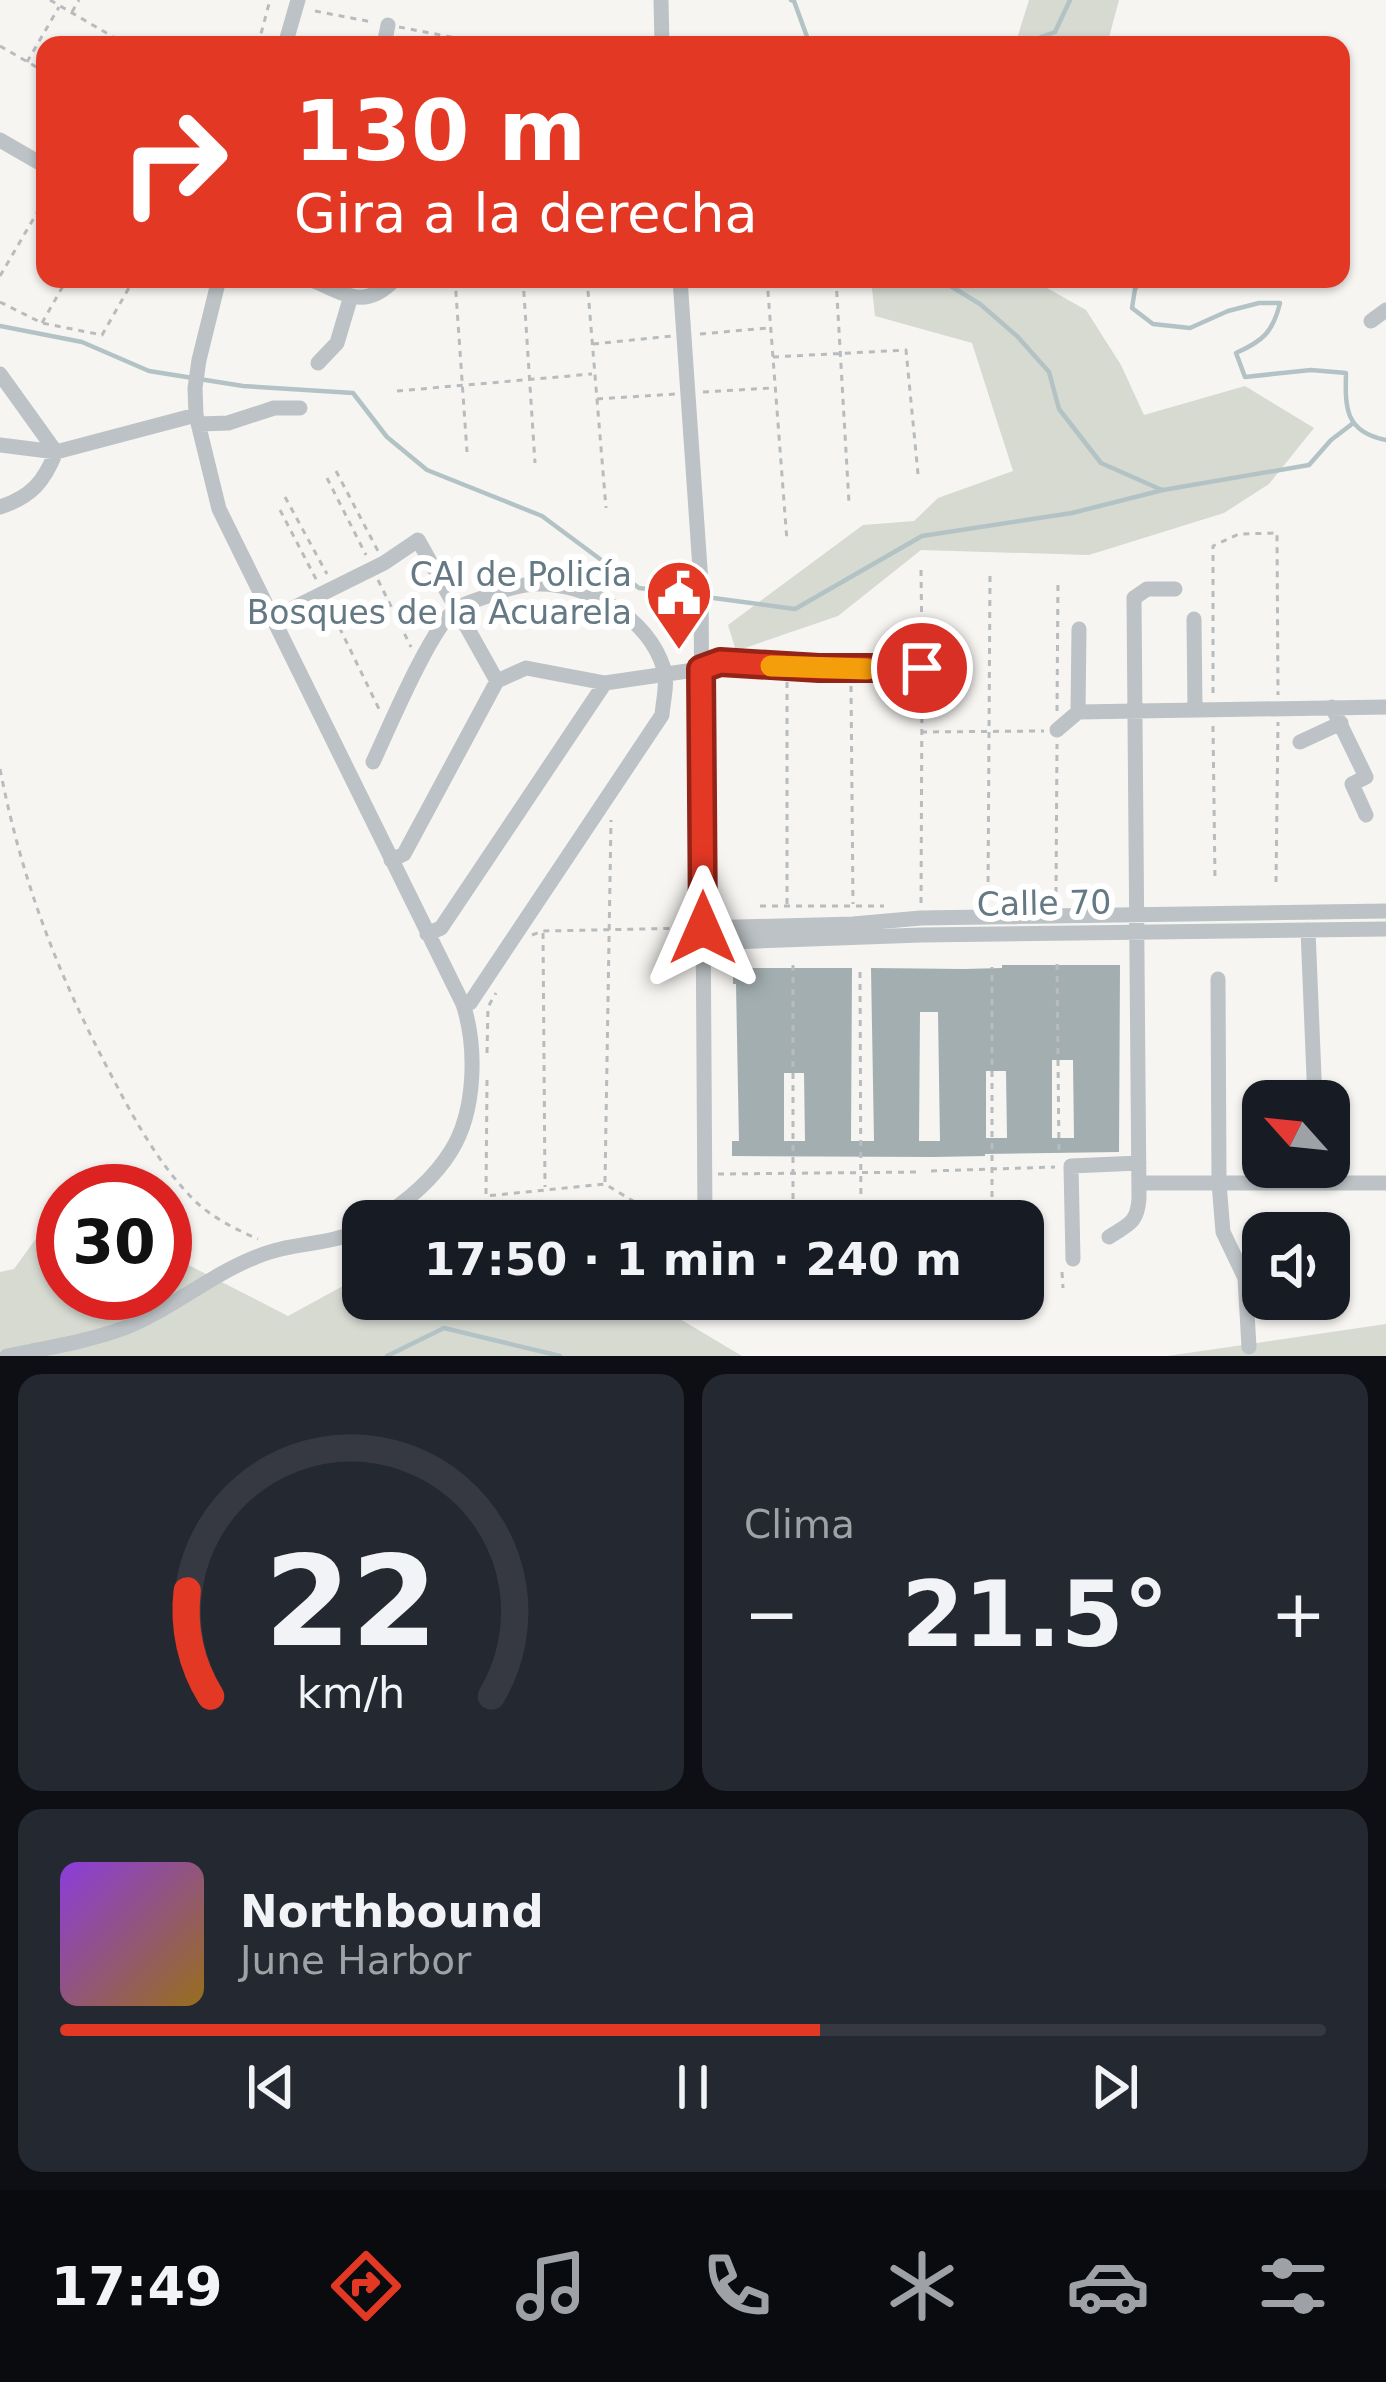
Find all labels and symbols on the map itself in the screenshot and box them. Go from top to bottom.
place label: CAI de Policía Bosques de la Acuarela [247,555,632,632]
public building icon: CAI de Policía Bosques de la Acuarela [644,558,714,652]
pin [871,617,973,719]
position arrow [640,865,766,991]
street label: Calle 70 [976,882,1112,924]
north arrow [1242,1080,1350,1188]
speed limit sign: 30 [36,1164,192,1320]

